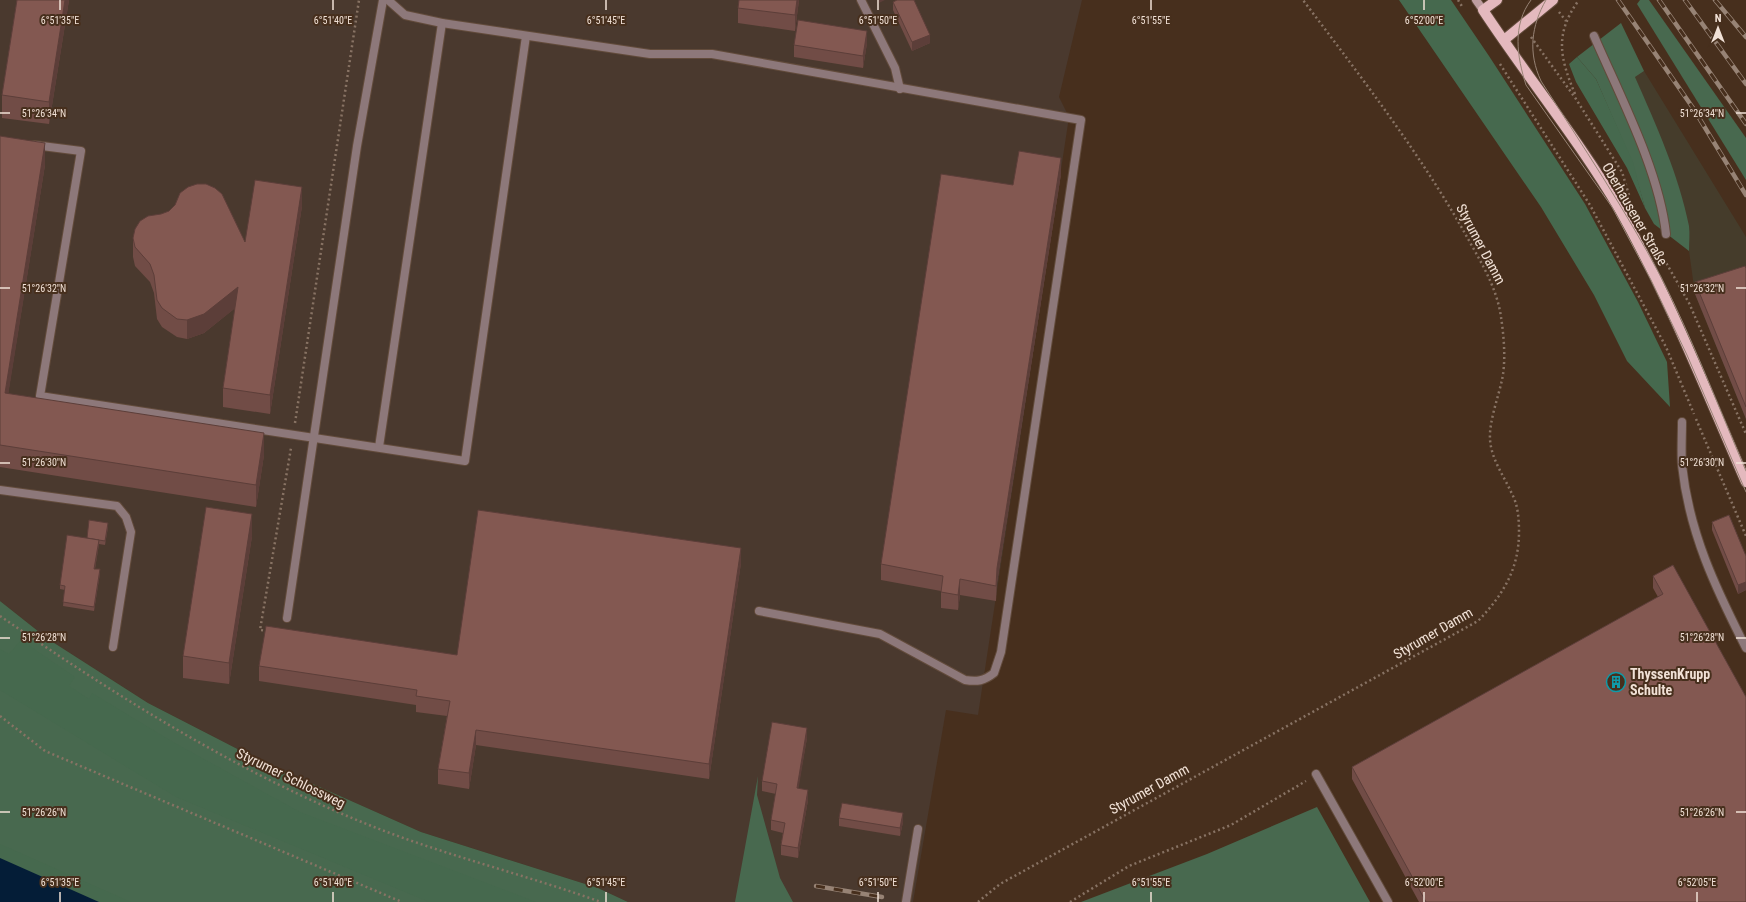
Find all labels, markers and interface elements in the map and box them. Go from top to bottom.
north arrow [1698,8,1738,48]
text: N [1715,12,1722,25]
text: 6°51'35"E [41,15,79,26]
text: 6°51'40"E [314,15,352,26]
text: 6°51'45"E [587,15,625,26]
text: 6°51'50"E [859,15,897,26]
text: 6°51'55"E [1132,15,1170,26]
text: 6°52'00"E [1405,15,1443,26]
text: 51°26'34"N [22,108,66,119]
text: 51°26'34"N [1680,108,1724,119]
street label: Oberhausener Straße [1599,160,1671,269]
street label: Styrumer Damm [1453,201,1509,287]
text: 51°26'32"N [22,283,66,294]
text: 51°26'32"N [1680,283,1724,294]
text: 51°26'30"N [22,457,66,468]
text: 51°26'30"N [1680,457,1724,468]
street label: Styrumer Damm [1391,604,1475,662]
text: 51°26'28"N [22,632,66,643]
text: 51°26'28"N [1680,632,1724,643]
place label: ThyssenKrupp Schulte [1630,666,1710,698]
building icon: ThyssenKrupp Schulte [1605,671,1627,693]
street label: Styrumer Schlossweg [234,745,348,811]
street label: Styrumer Damm [1106,761,1192,817]
text: 51°26'26"N [22,807,66,818]
text: 51°26'26"N [1680,807,1724,818]
text: 6°51'35"E [41,877,79,888]
text: 6°51'40"E [314,877,352,888]
text: 6°51'45"E [587,877,625,888]
text: 6°51'50"E [859,877,897,888]
text: 6°51'55"E [1132,877,1170,888]
text: 6°52'00"E [1405,877,1443,888]
text: 6°52'05"E [1678,877,1716,888]

